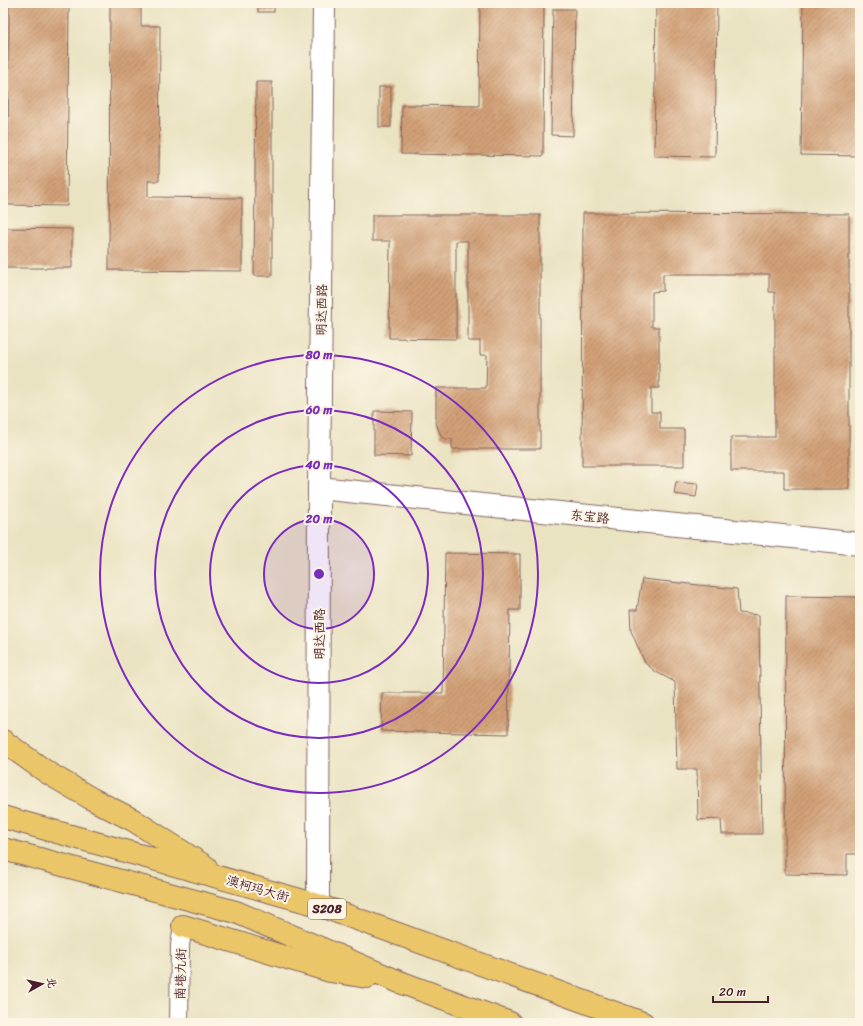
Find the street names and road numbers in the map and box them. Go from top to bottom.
street label: 明达西路 [310,284,333,336]
street label: 东宝路 [569,503,611,530]
street label: 明达西路 [308,608,331,660]
street label: 澳柯玛大街 [223,868,292,908]
road number: S208 [308,899,346,919]
street label: 南塂九街 [169,948,192,1000]

